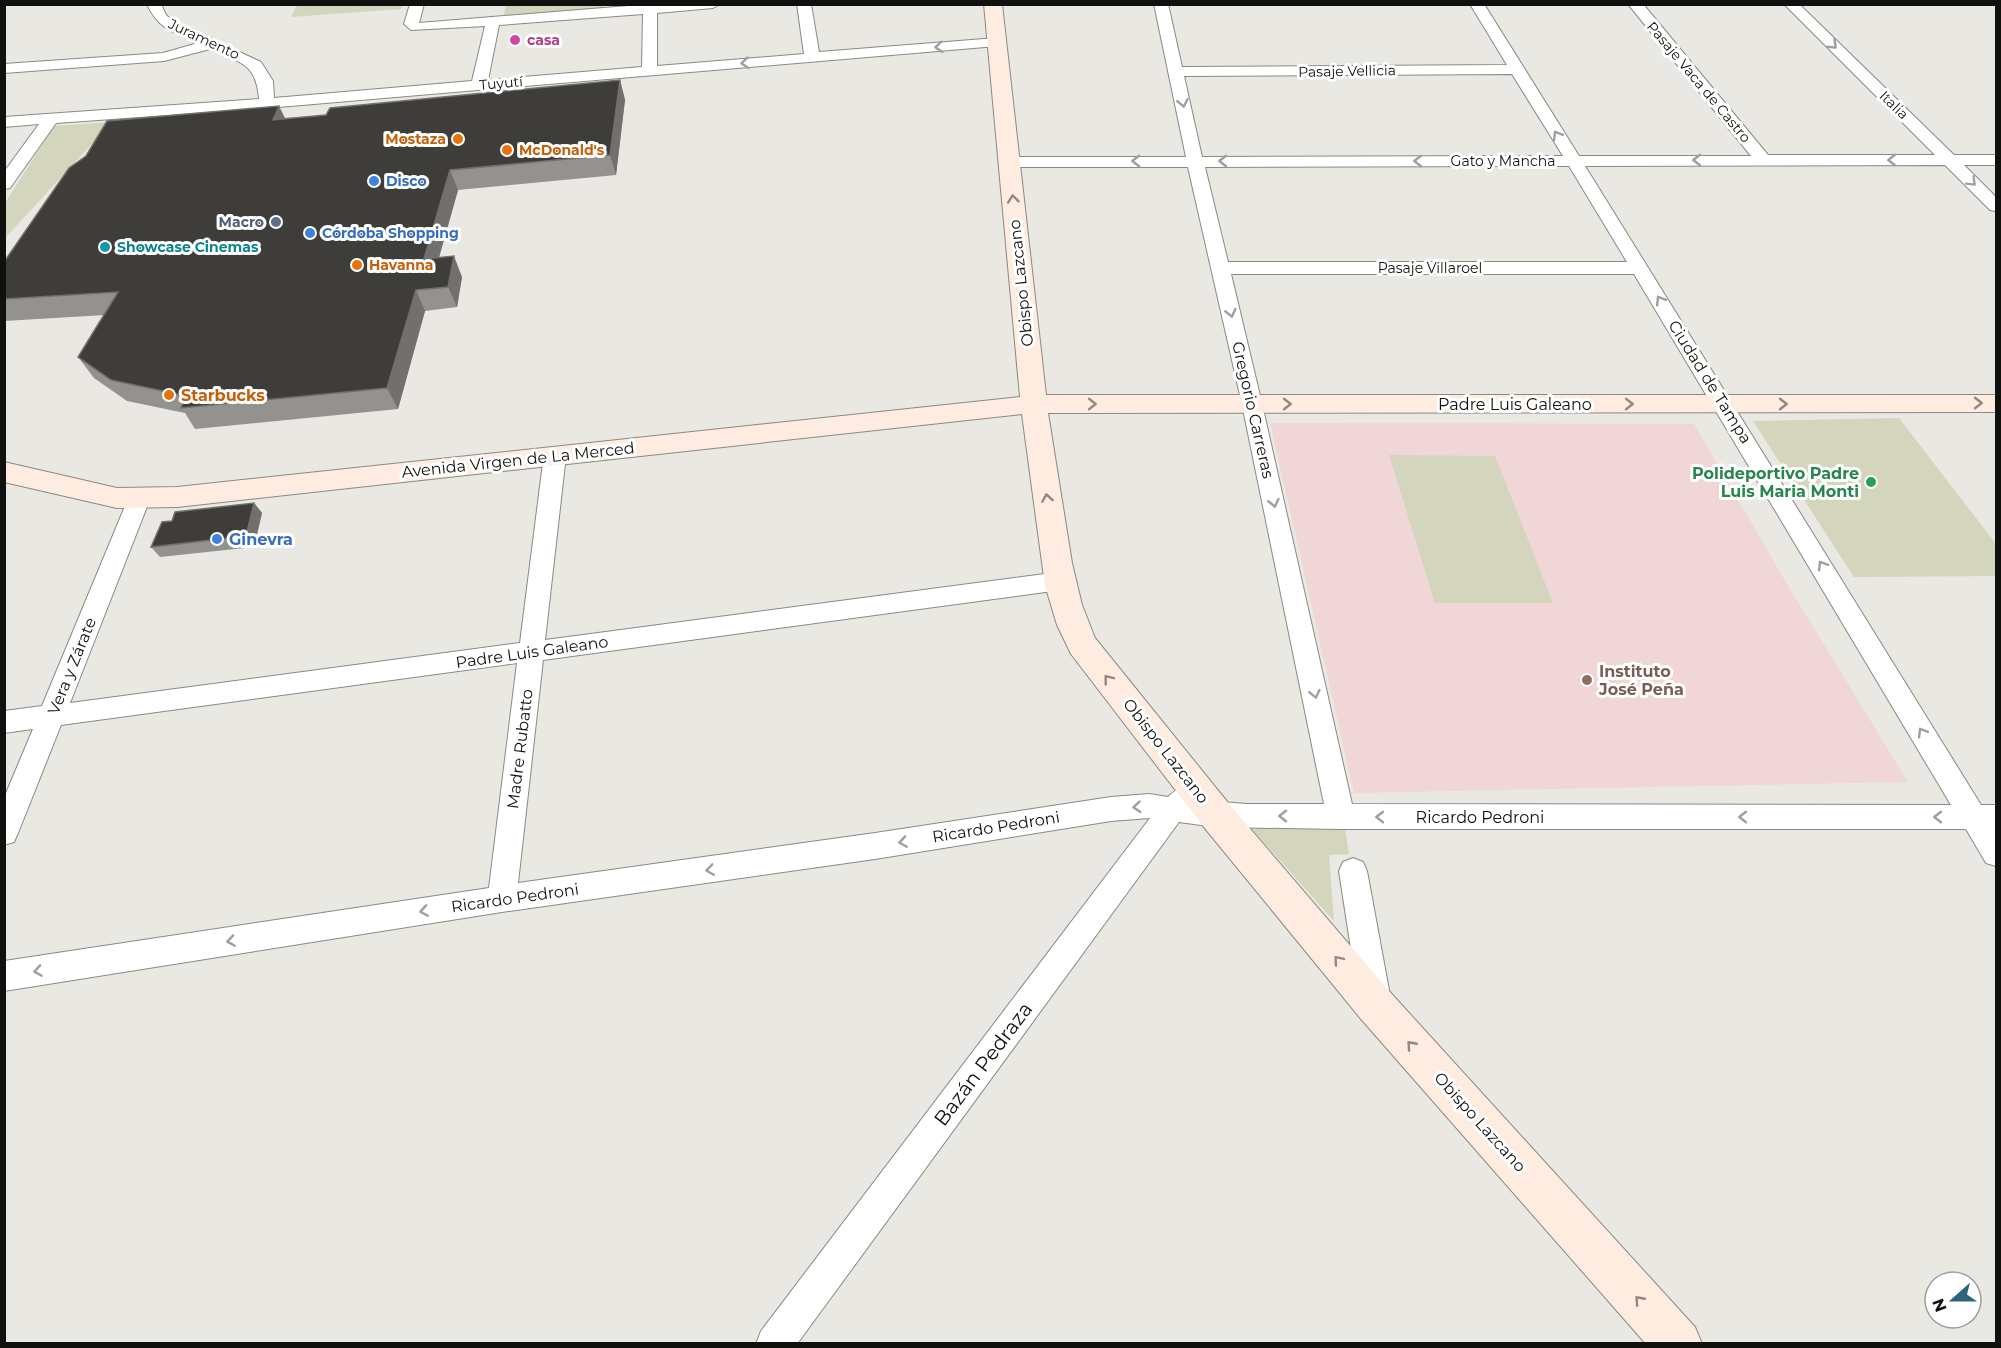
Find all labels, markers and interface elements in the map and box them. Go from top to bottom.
street label: Juramento [165,14,243,63]
street label: Pasaje Vaca de Castro [1643,18,1755,146]
place label: casa [527,31,560,49]
marker: casa [508,33,522,47]
one-way arrow [1826,38,1837,49]
one-way arrow [934,40,943,53]
one-way arrow [740,56,749,69]
street label: Pasaje Vellicia [1298,61,1396,81]
street label: Tuyutí [478,72,525,94]
street label: Italia [1876,87,1912,123]
one-way arrow [1176,97,1189,107]
place label: Mostaza [385,130,446,148]
one-way arrow [1553,131,1565,141]
marker: Mostaza [451,132,465,146]
place label: McDonald's [519,141,605,159]
marker: McDonald's [500,143,514,157]
street label: Gato y Mancha [1451,152,1555,170]
one-way arrow [1693,154,1702,166]
one-way arrow [1888,154,1897,166]
one-way arrow [1132,155,1141,167]
one-way arrow [1219,155,1228,167]
one-way arrow [1414,155,1423,167]
place label: Disco [386,172,427,190]
marker: Disco [367,174,381,188]
one-way arrow [1966,175,1976,186]
one-way arrow [1007,195,1020,204]
place label: Macro [219,213,264,231]
marker: Macro [269,215,283,229]
street label: Obispo Lazcano [1005,219,1037,347]
place label: Córdoba Shopping [322,224,459,242]
marker: Córdoba Shopping [303,226,317,240]
place label: Showcase Cinemas [117,238,259,256]
marker: Showcase Cinemas [98,240,112,254]
place label: Havanna [369,256,434,274]
marker: Havanna [350,258,364,272]
street label: Pasaje Villaroel [1378,259,1482,277]
one-way arrow [1657,296,1668,307]
one-way arrow [1224,308,1237,318]
street label: Ciudad de Tampa [1664,317,1756,447]
street label: Gregorio Carreras [1228,340,1278,480]
place label: Starbucks [181,386,265,405]
marker: Starbucks [162,388,176,402]
street label: Padre Luis Galeano [1438,395,1592,414]
one-way arrow [1973,397,1982,409]
one-way arrow [1087,398,1096,410]
one-way arrow [1282,398,1291,410]
one-way arrow [1624,398,1633,410]
one-way arrow [1778,398,1787,410]
street label: Avenida Virgen de La Merced [401,438,635,482]
place label: Polideportivo Padre Luis Maria Monti [1692,464,1859,501]
marker: Polideportivo Padre Luis Maria Monti [1864,475,1878,489]
one-way arrow [1042,493,1054,502]
one-way arrow [1266,498,1279,508]
place label: Ginevra [229,530,293,549]
marker: Ginevra [210,532,224,546]
one-way arrow [1817,561,1829,571]
street label: Vera y Zárate [44,615,100,717]
street label: Padre Luis Galeano [455,632,609,672]
place label: Instituto José Peña [1598,662,1684,699]
marker: Instituto José Peña [1580,673,1594,687]
one-way arrow [1105,674,1116,685]
street label: Madre Rubatto [503,688,537,810]
one-way arrow [1308,689,1321,699]
street label: Obispo Lazcano [1119,695,1213,807]
one-way arrow [1918,728,1930,738]
one-way arrow [1133,800,1142,813]
street label: Ricardo Pedroni [931,808,1061,846]
street label: Ricardo Pedroni [1416,808,1544,827]
one-way arrow [1278,810,1287,822]
one-way arrow [1376,811,1385,823]
one-way arrow [1739,811,1748,823]
one-way arrow [1934,811,1943,823]
one-way arrow [898,835,908,848]
one-way arrow [705,863,715,875]
street label: Ricardo Pedroni [450,880,580,916]
one-way arrow [419,905,428,917]
one-way arrow [226,935,235,947]
one-way arrow [1334,956,1345,967]
one-way arrow [34,965,43,977]
street label: Bazán Pedraza [929,998,1037,1130]
one-way arrow [1407,1041,1418,1052]
street label: Obispo Lazcano [1430,1068,1530,1176]
north arrow [1923,1270,1983,1330]
one-way arrow [1635,1296,1646,1307]
text: N [1928,1296,1951,1315]

